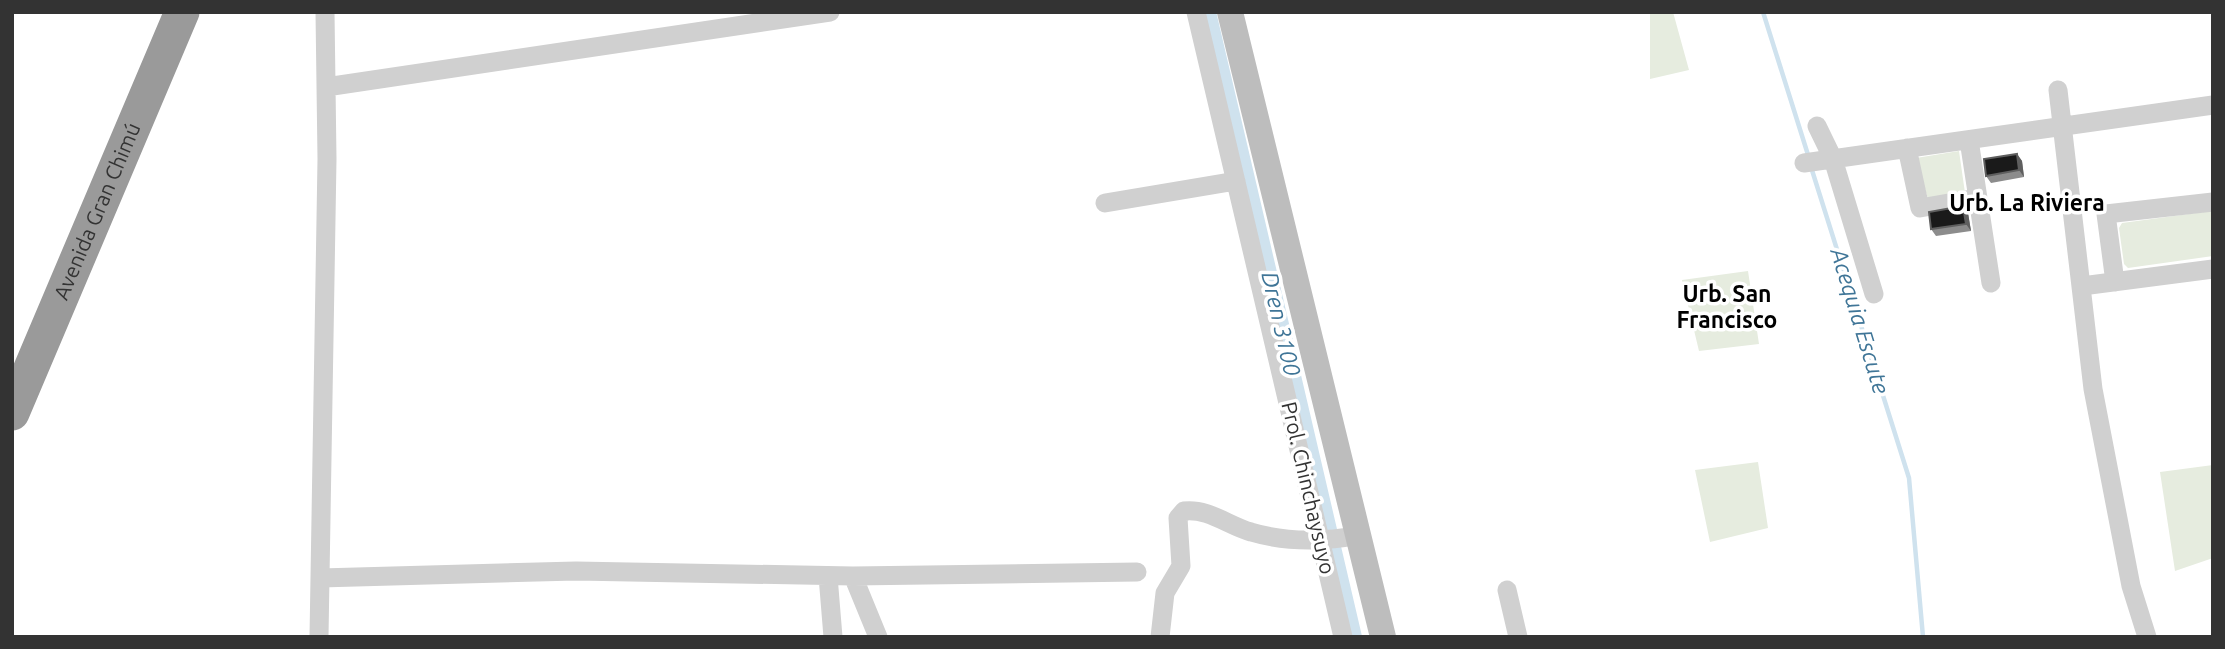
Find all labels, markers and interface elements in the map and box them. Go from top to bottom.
street label: Avenida Gran Chimú [48,119,145,303]
district label: Urb. La Riviera [1949,190,2105,215]
water label: Acequia Escute [1826,244,1895,397]
water label: Dren 3100 [1257,269,1306,379]
district label: Urb. San Francisco [1677,281,1777,332]
street label: Prol. Chinchaysuyo [1277,399,1341,576]

